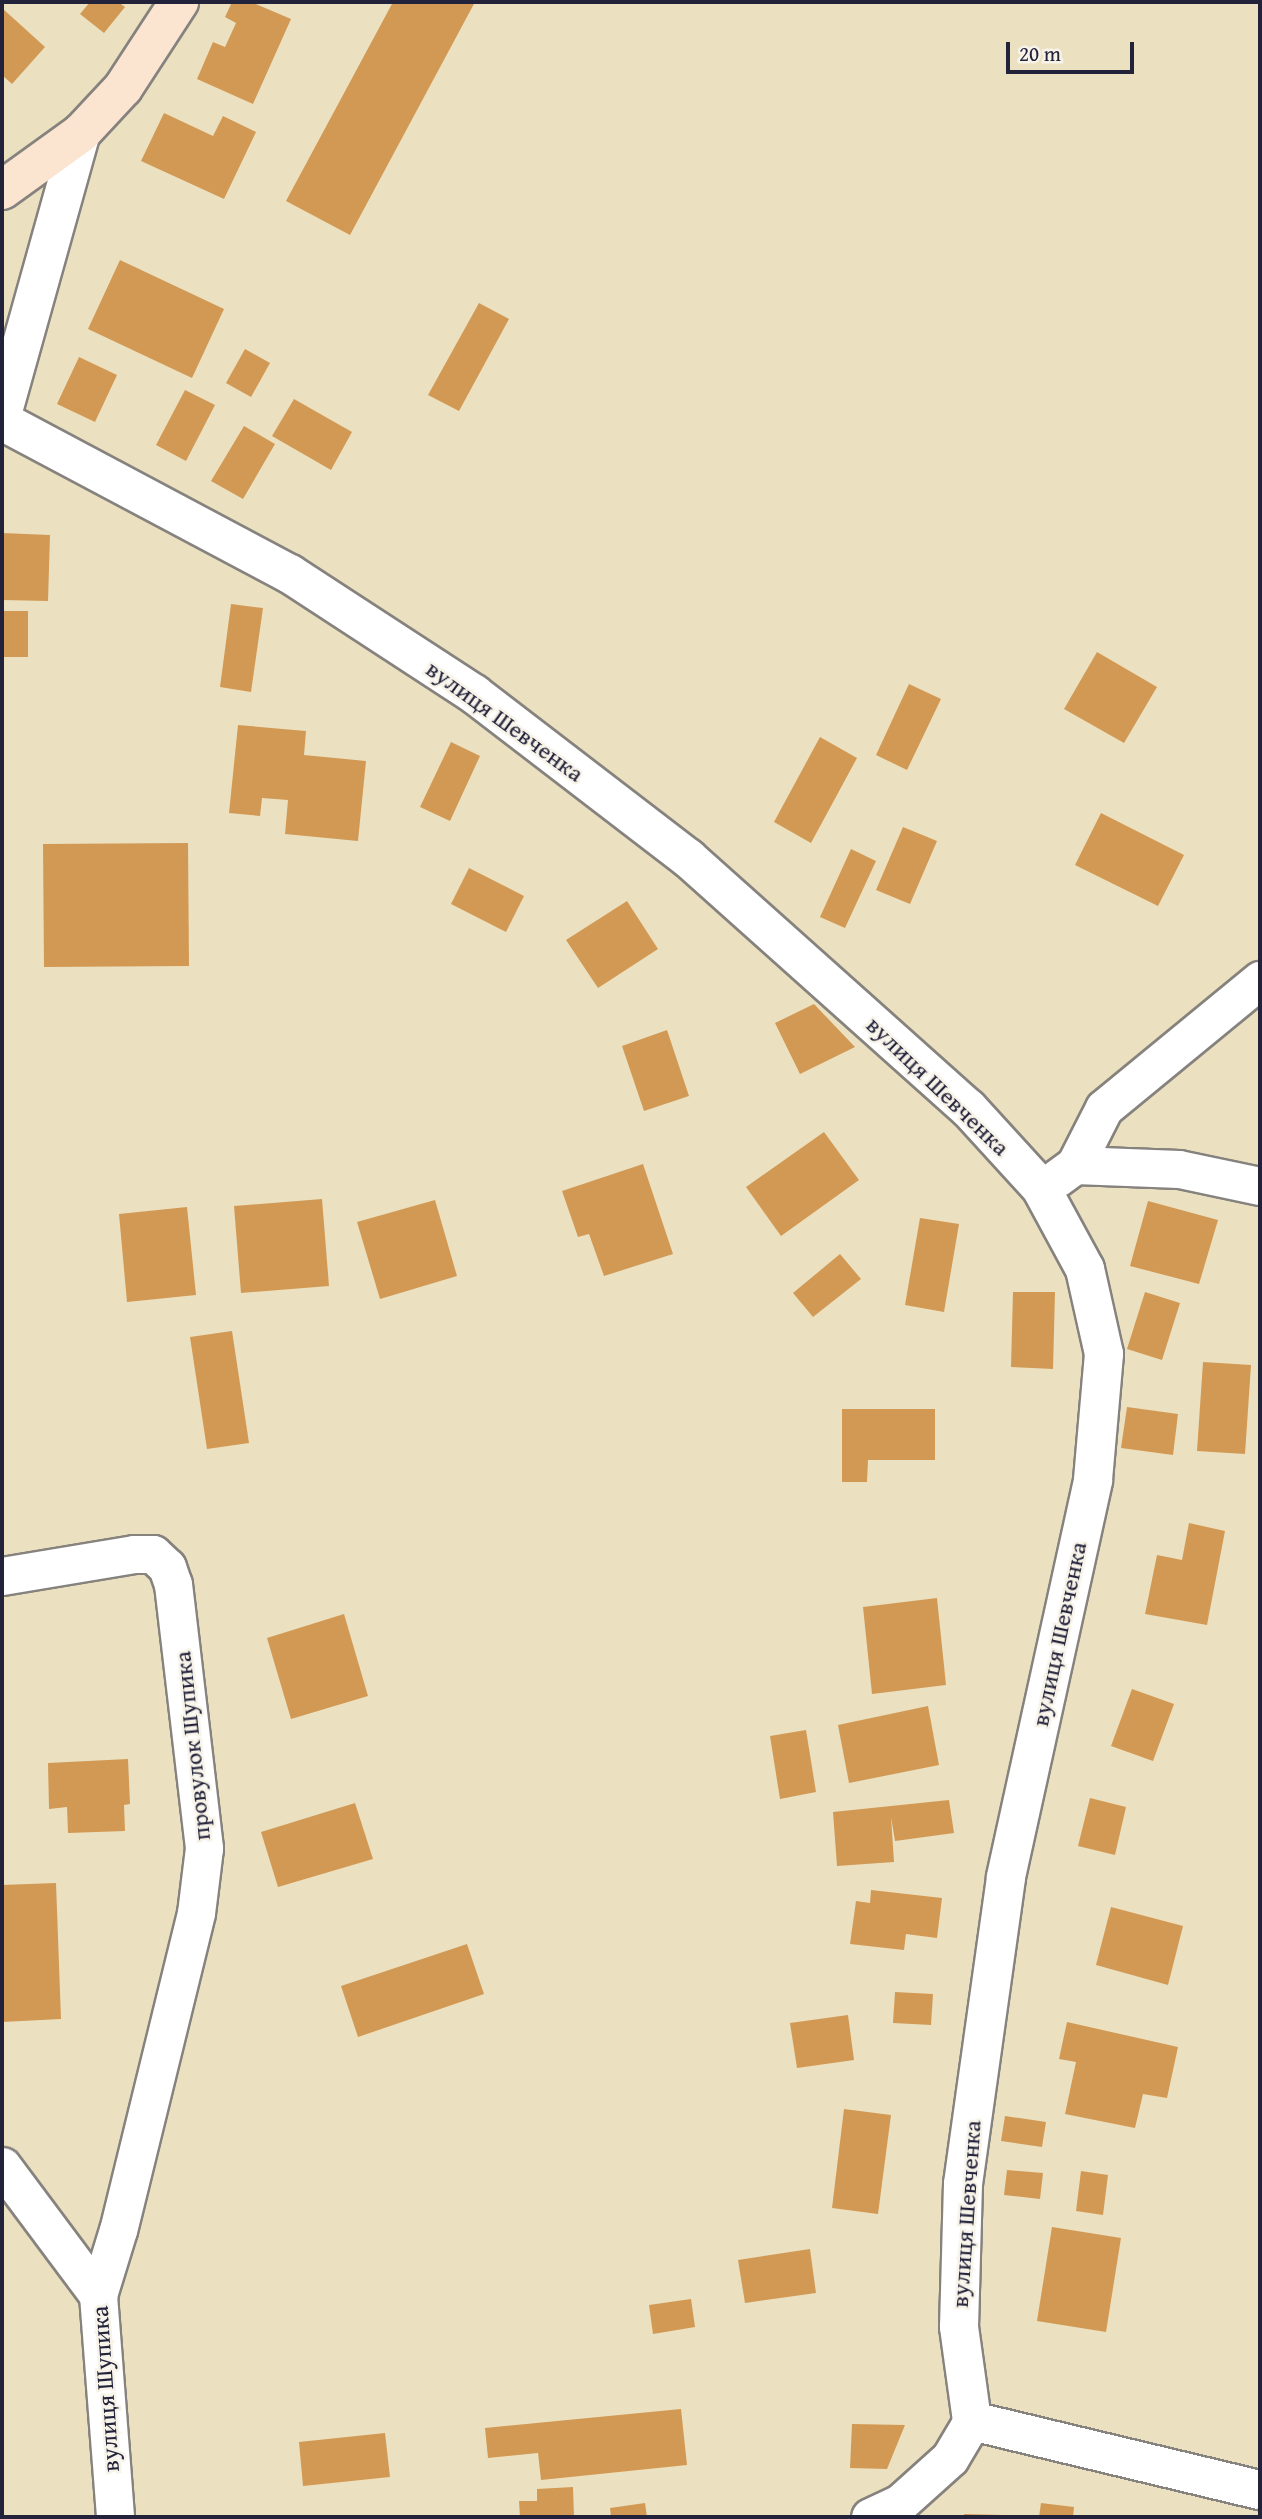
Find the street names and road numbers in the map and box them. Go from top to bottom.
street label: вулиця Шевченка [421,654,589,788]
street label: вулиця Шевченка [861,1010,1015,1162]
street label: вулиця Шевченка [1025,1539,1093,1729]
street label: провулок Шупика [168,1650,216,1842]
street label: вулиця Шевченка [945,2119,987,2309]
street label: вулиця Шупика [85,2305,125,2473]

